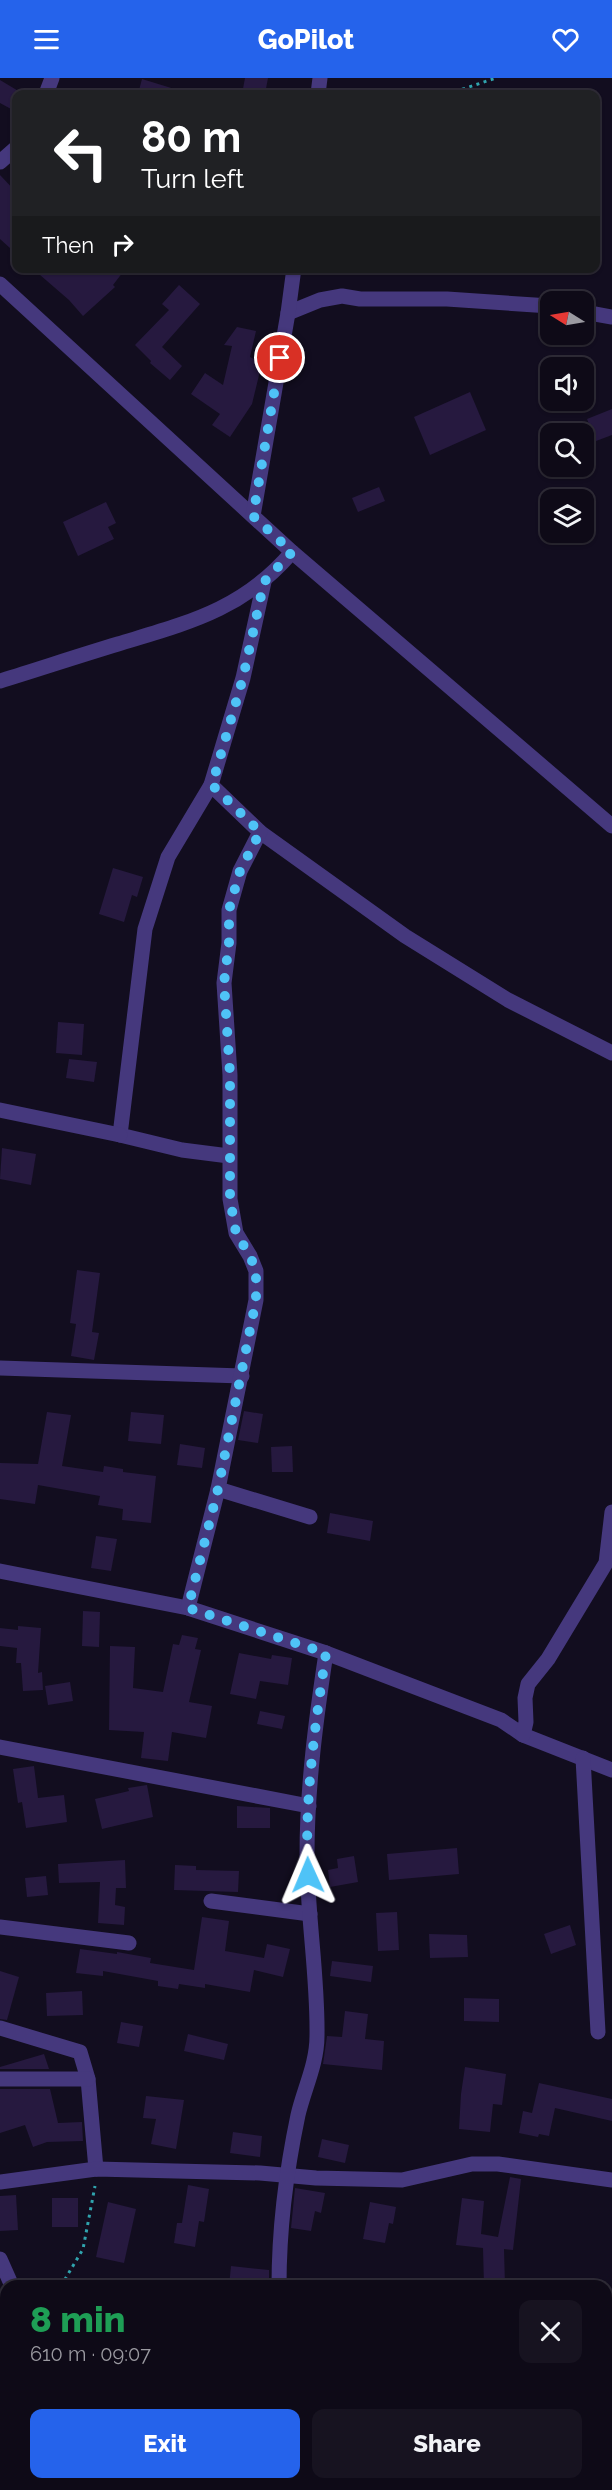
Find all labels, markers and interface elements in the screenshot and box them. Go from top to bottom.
icon: menu [30,23,63,56]
icon: heart [549,23,582,56]
text: GoPilot [258,24,354,55]
text: 80 m [141,113,241,162]
icon: left [42,114,120,192]
text: Turn left [141,163,244,194]
icon: right [106,228,139,261]
text: Then [42,232,94,258]
north arrow [540,291,594,345]
map controls [540,291,594,543]
pin [254,332,305,383]
icon: arrive [263,341,296,374]
button: sound [540,357,594,411]
button: search [540,423,594,477]
button: layers [540,489,594,543]
position arrow [276,1843,340,1907]
text: 8 min [30,2298,126,2340]
button: close [519,2300,582,2363]
text: 610 m · 09:07 [30,2342,151,2366]
button: Exit [30,2409,300,2478]
button: Share [312,2409,582,2478]

